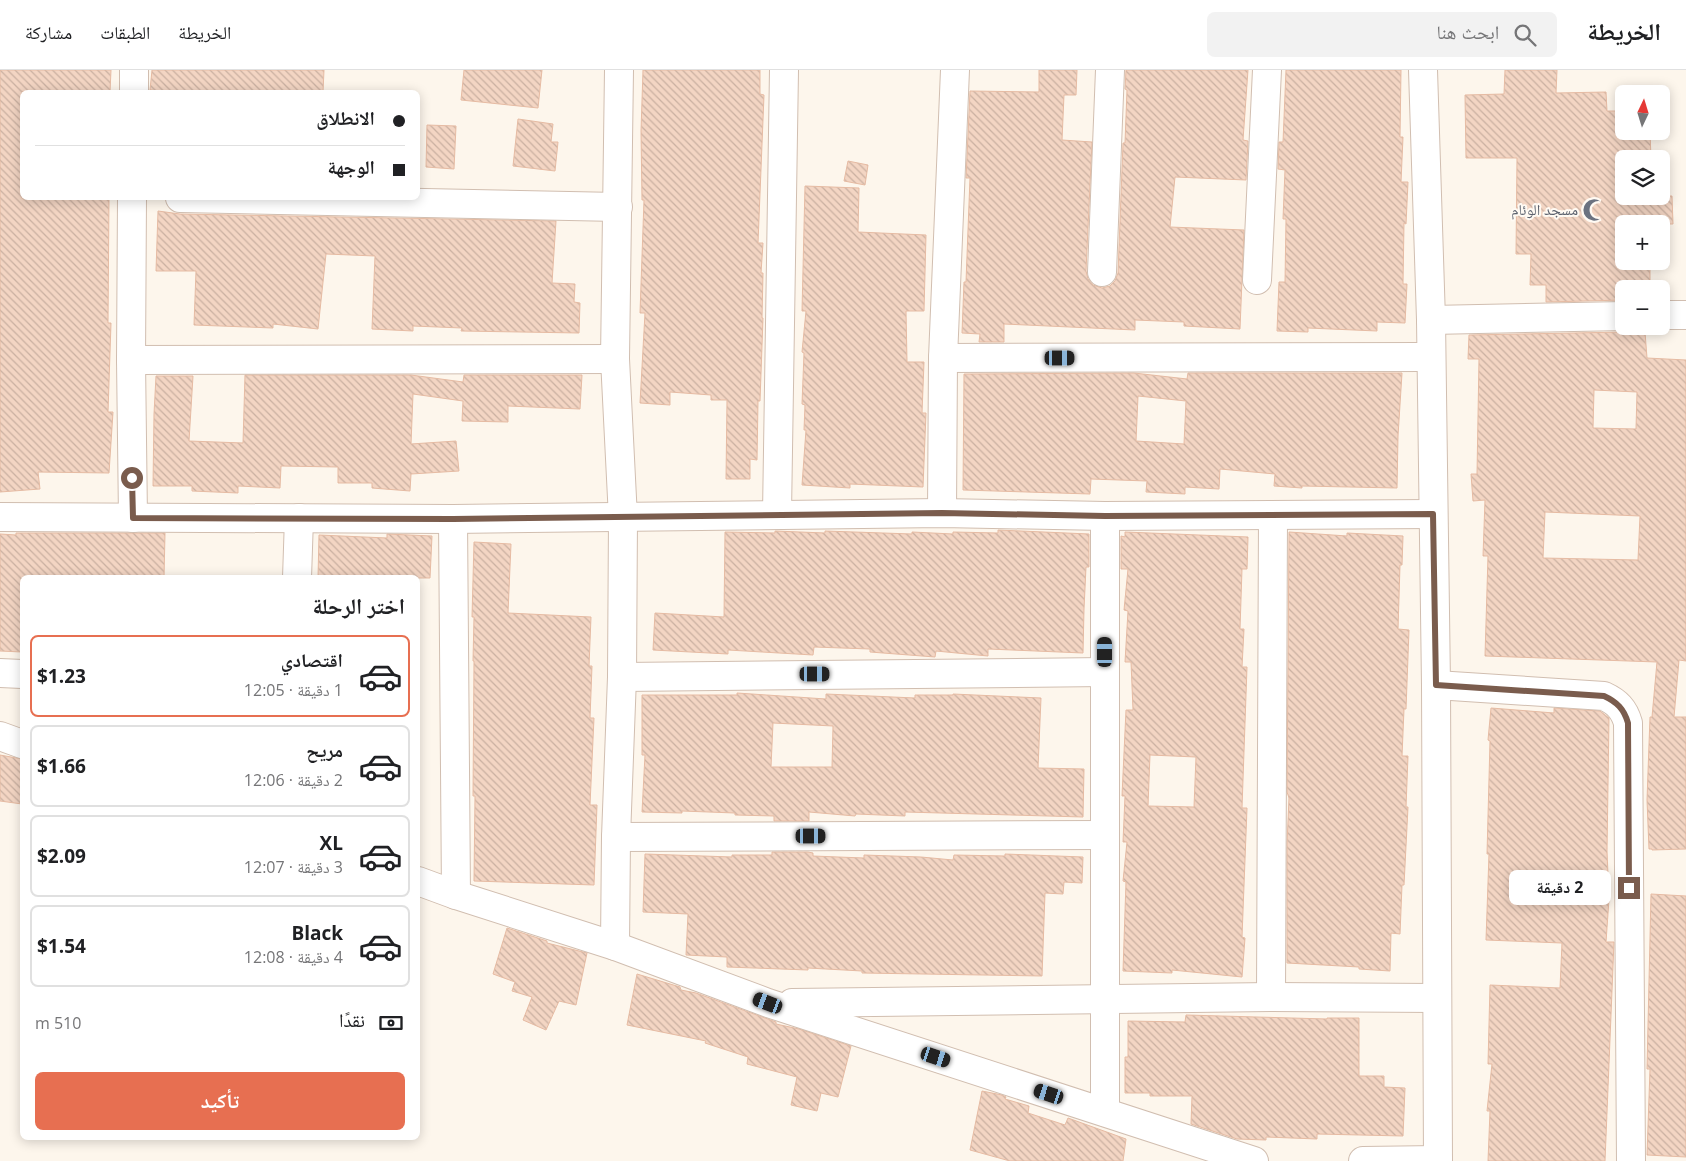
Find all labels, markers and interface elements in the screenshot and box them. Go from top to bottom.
search box [1207,12,1557,57]
text: الخريطة [1587,14,1661,47]
text: ابحث هنا [1436,19,1499,45]
text: مشاركة [25,20,72,44]
text: الطبقات [100,20,150,44]
text: الخريطة [178,20,231,44]
icon: search [1511,21,1539,49]
north arrow [1615,85,1670,140]
map controls [1615,85,1670,335]
text: الانطلاق [316,105,375,131]
button: layers [1615,150,1670,205]
text: الوجهة [327,154,375,180]
mosque icon: مسجد الوئام [1581,197,1607,223]
place label: مسجد الوئام [1511,199,1578,220]
button: + [1615,215,1670,270]
button: − [1615,280,1670,335]
car [1045,351,1075,366]
route start [121,467,143,489]
text: اختر الرحلة [313,590,405,620]
car [1097,637,1112,667]
text: اقتصادي [281,647,343,673]
icon: car [358,654,403,699]
text: $1.23 [37,663,86,689]
car [800,667,830,682]
text: 1 دقيقة · 12:05 [244,679,343,701]
text: مريح [306,737,343,763]
icon: car [358,744,403,789]
text: $1.66 [37,753,86,779]
text: 2 دقيقة · 12:06 [244,769,343,791]
car [796,829,826,844]
text: XL [320,830,343,856]
icon: car [358,834,403,879]
text: $2.09 [37,843,86,869]
text: 3 دقيقة · 12:07 [244,856,343,878]
callout: 2 دقيقة [1509,870,1612,906]
text: 2 دقيقة [1537,876,1583,898]
route end [1618,877,1640,899]
text: Black [291,920,343,946]
icon: car [358,924,403,969]
text: $1.54 [37,933,86,959]
text: 4 دقيقة · 12:08 [244,946,343,968]
car [751,991,784,1015]
text: نقدًا [339,1007,365,1033]
icon: cash [377,1009,405,1037]
text: 510 m [35,1012,81,1034]
car [919,1045,952,1069]
button: تأكيد [35,1072,405,1130]
car [1032,1082,1065,1106]

